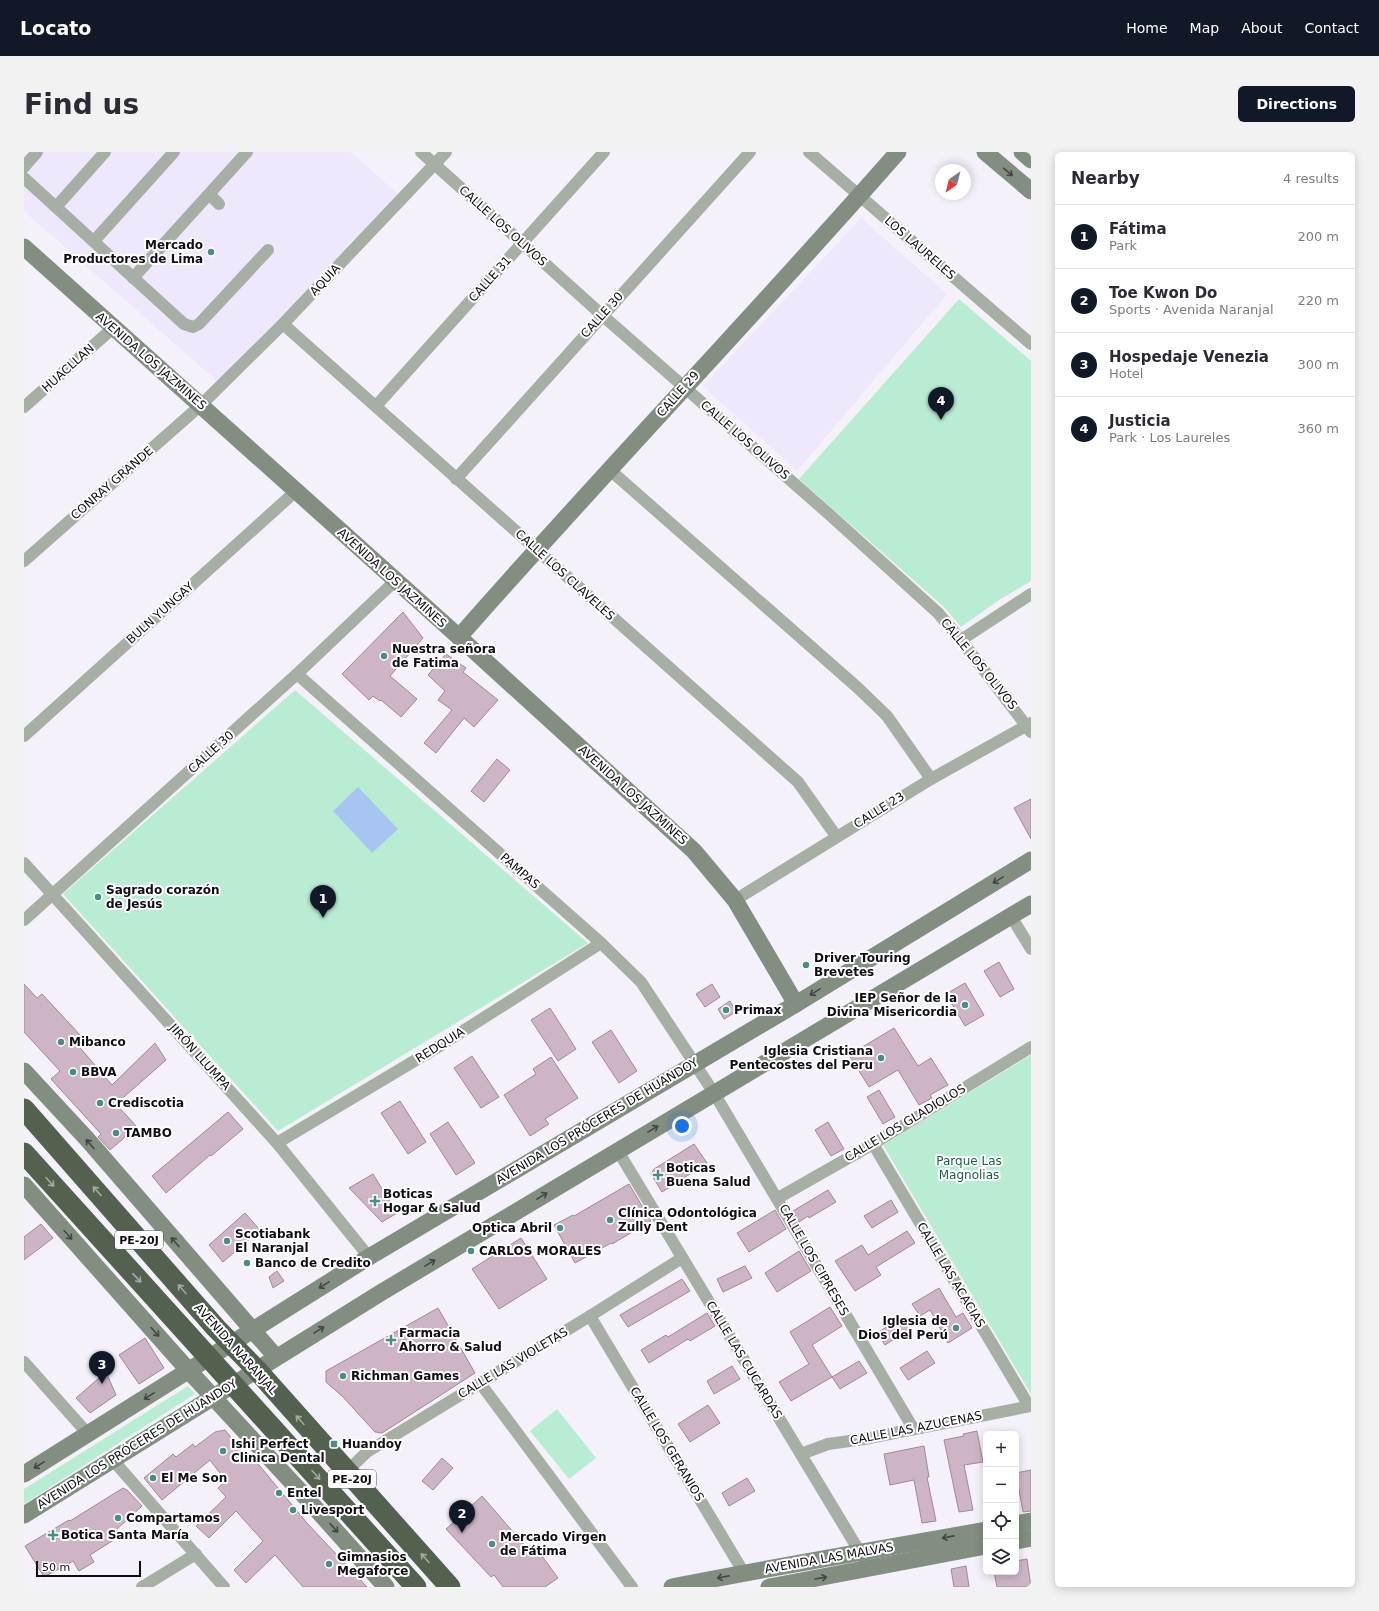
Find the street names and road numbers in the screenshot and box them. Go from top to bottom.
street label: CALLE LOS OLIVOS [456,183,550,269]
street label: LOS LAURELES [882,214,958,282]
street label: CALLE 31 [466,253,514,305]
street label: AQUIA [307,261,344,299]
street label: CALLE 30 [578,289,626,341]
street label: AVENIDA LOS JAZMINES [93,309,209,413]
street label: HUACLLAN [39,341,97,395]
street label: CALLE 29 [654,368,702,420]
street label: CALLE LOS OLIVOS [698,398,792,482]
street label: CONRAY GRANDE [68,444,156,522]
street label: AVENIDA LOS JAZMINES [335,525,449,631]
street label: CALLE LOS CLAVELES [512,527,618,623]
street label: BULN YUNGAY [124,579,197,647]
street label: CALLE LOS OLIVOS [938,616,1020,712]
street label: CALLE 30 [185,728,237,776]
street label: AVENIDA LOS JAZMINES [576,742,690,848]
street label: CALLE 23 [851,789,907,831]
street label: PAMPAS [498,850,542,892]
street label: JIRÓN LLUMPA [166,1020,235,1094]
street label: REDQUIA [413,1024,468,1066]
street label: AVENIDA LOS PRÓCERES DE HUANDOY [493,1054,701,1187]
street label: CALLE LOS GLADIOLOS [842,1081,968,1165]
street label: CALLE LOS CIPRESES [776,1202,852,1318]
street label: CALLE LAS ACACIAS [914,1220,988,1330]
road number: PE-20J [115,1231,163,1249]
street label: CALLE LAS CUCARDAS [703,1299,785,1421]
street label: AVENIDA NARANJAL [192,1301,281,1397]
street label: CALLE LAS VIOLETAS [456,1325,570,1401]
street label: AVENIDA LOS PRÓCERES DE HUANDOY [34,1375,240,1512]
street label: CALLE LOS GERANIOS [627,1384,707,1504]
street label: CALLE LAS AZUCENAS [849,1408,983,1448]
road number: PE-20J [328,1470,376,1488]
street label: AVENIDA LAS MALVAS [763,1540,895,1576]

